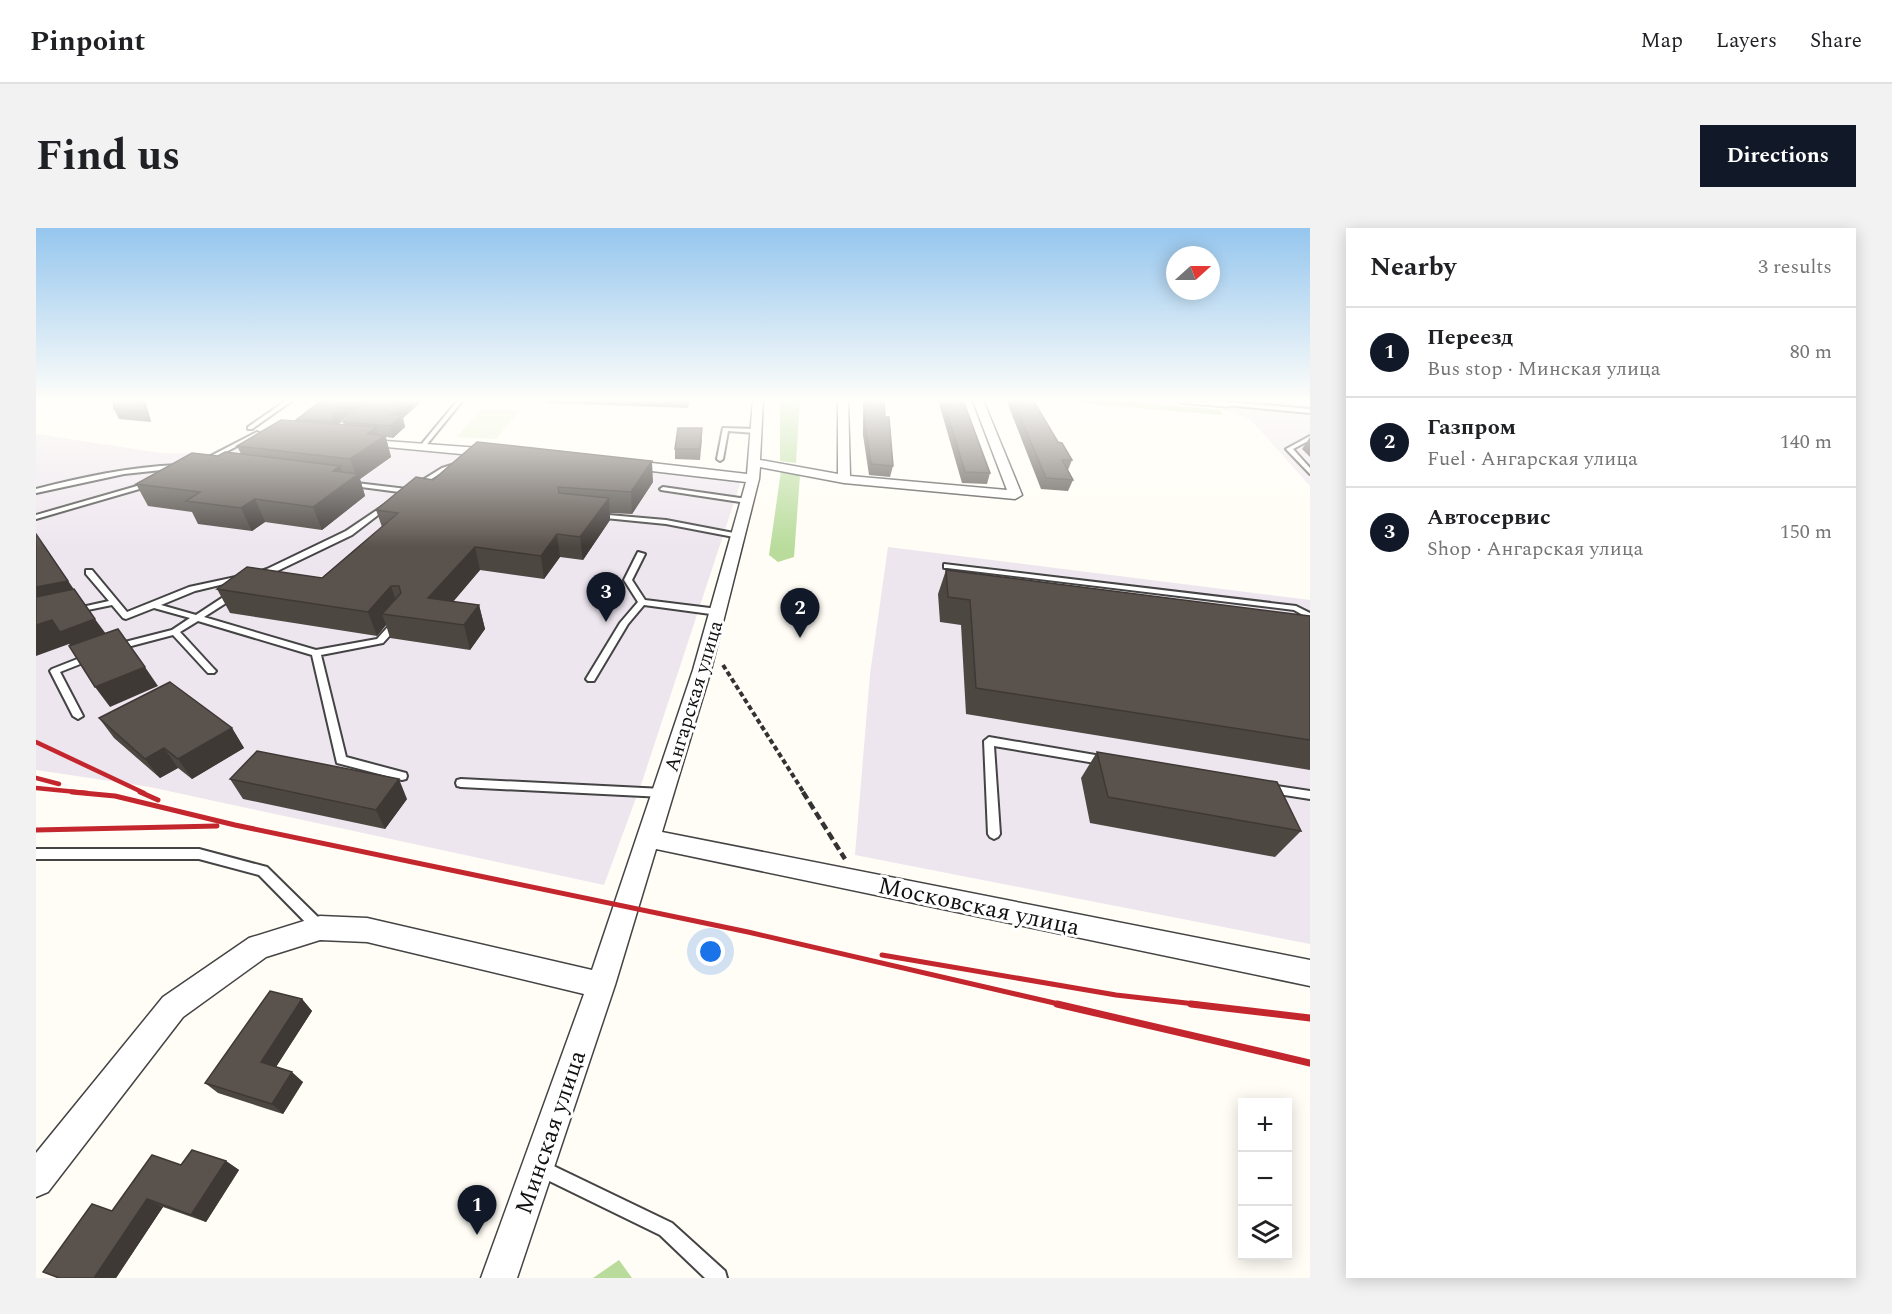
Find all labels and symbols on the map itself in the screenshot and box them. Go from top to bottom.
north arrow [1166,246,1220,300]
pin: 3 [586,572,626,622]
pin: 2 [780,588,819,638]
street label: Ангарская улица [657,617,731,776]
street label: Московская улица [875,868,1083,946]
your location [696,937,725,966]
street label: Минская улица [506,1045,596,1219]
pin: 1 [458,1186,496,1235]

